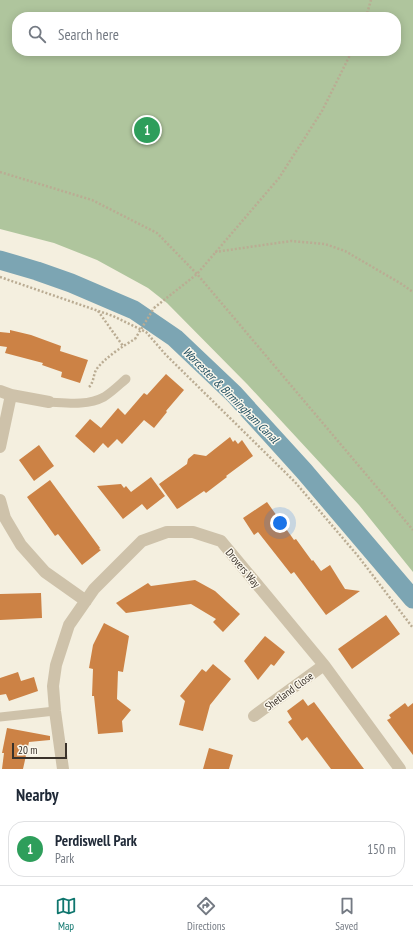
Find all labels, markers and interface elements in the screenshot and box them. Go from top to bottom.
search box [12,12,401,56]
icon: search [26,23,48,45]
text: Search here [58,25,119,44]
pin: 1 [134,115,160,145]
water label: Worcester & Birmingham Canal [180,344,283,447]
your location [270,513,290,533]
street label: Drovers Way [223,546,264,591]
street label: Shetland Close [262,668,316,713]
scale bar [12,741,67,760]
text: 20 m [18,743,37,757]
text: Nearby [16,784,59,806]
text: Perdiswell Park [55,831,137,850]
text: 1 [27,841,33,858]
text: 150 m [367,841,396,858]
text: Park [55,850,74,867]
tab: Map [55,895,77,933]
tab: Directions [187,895,225,933]
tab: Saved [335,895,358,933]

